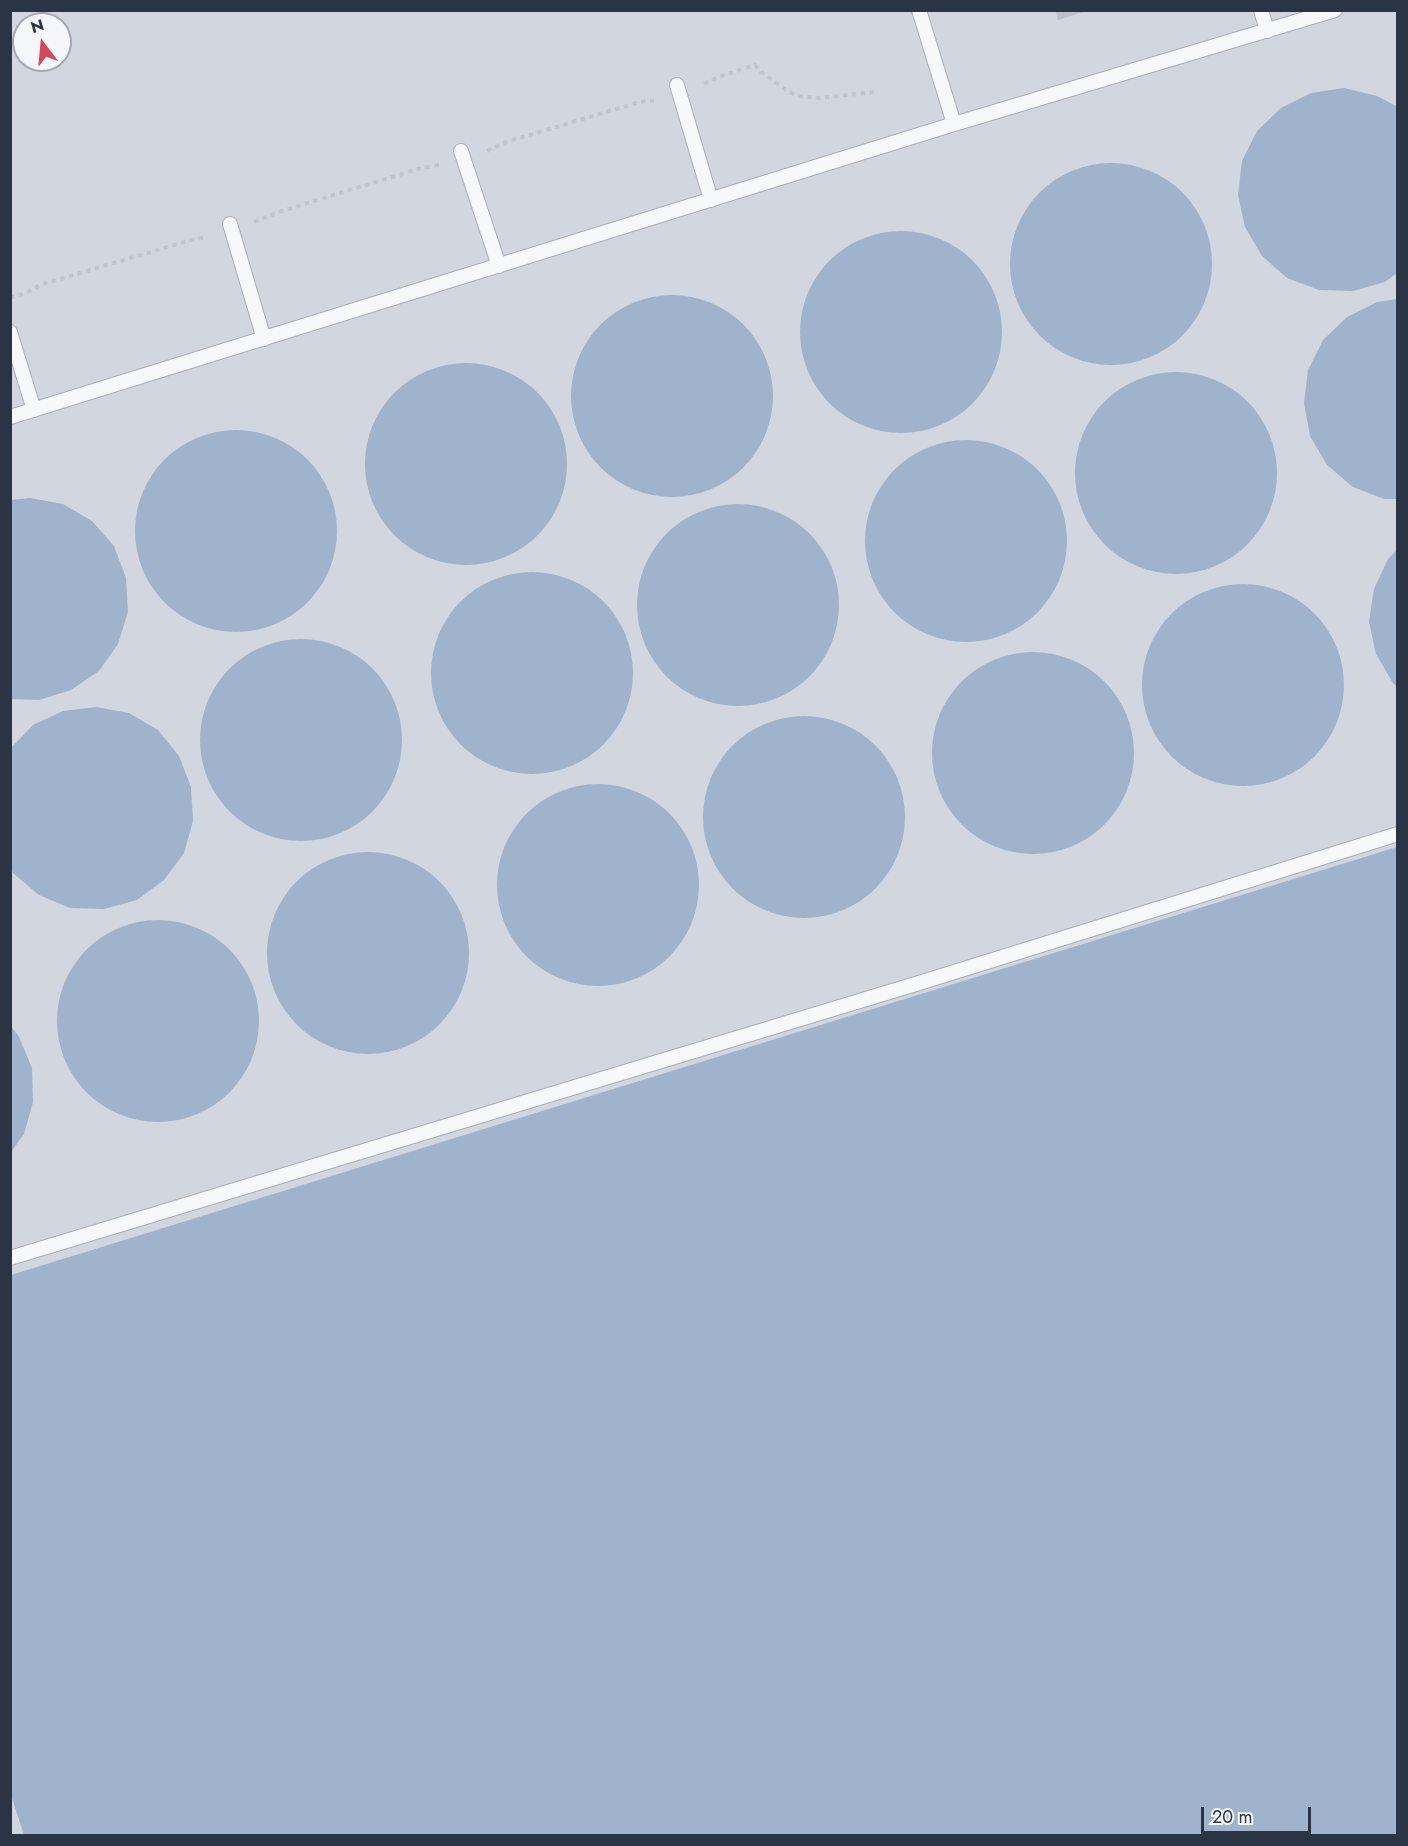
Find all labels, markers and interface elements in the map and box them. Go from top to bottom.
north arrow [12,12,72,72]
text: N [28,13,47,39]
scale bar [1204,1795,1314,1833]
text: 20 m [1212,1804,1252,1830]

